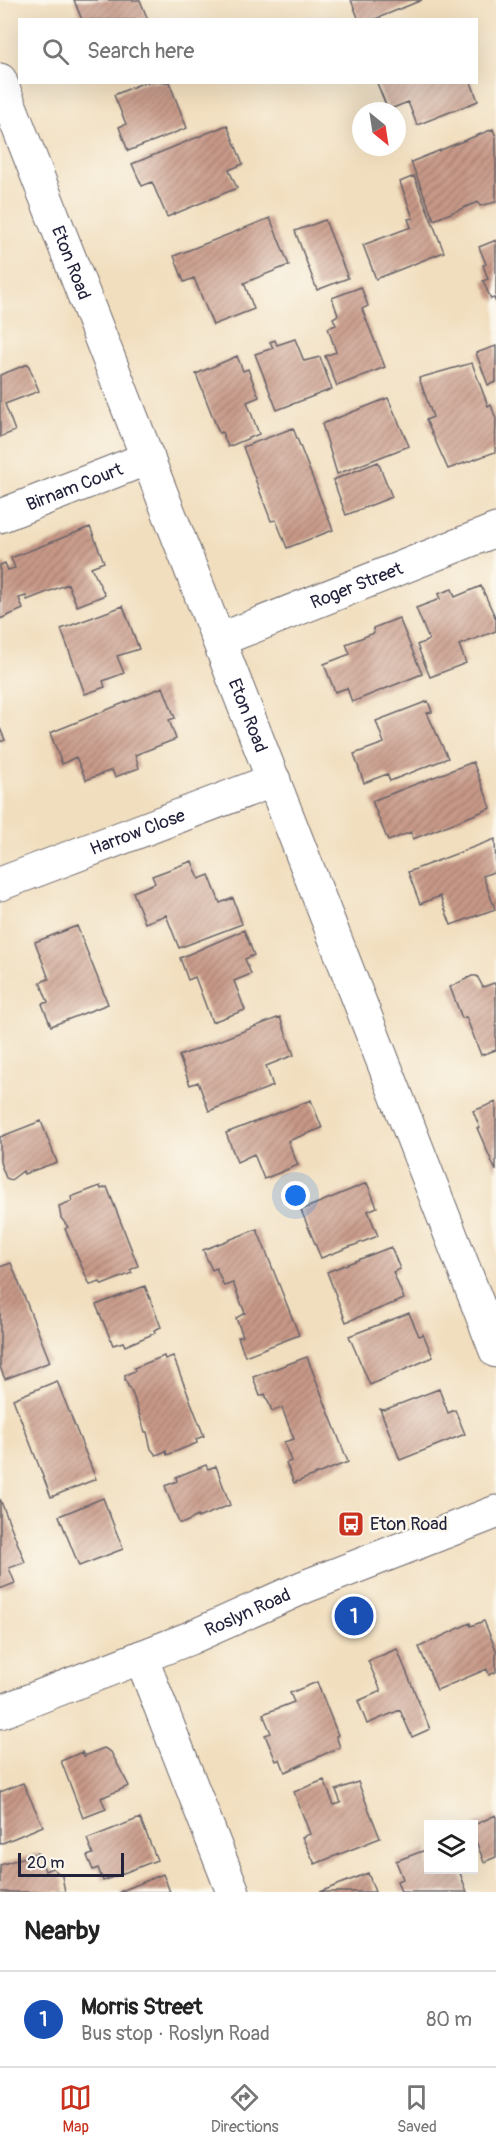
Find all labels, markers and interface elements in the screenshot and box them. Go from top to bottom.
search box [18,18,478,84]
icon: search [39,35,72,68]
text: Search here [87,37,194,65]
north arrow [352,102,406,156]
street label: Eton Road [46,222,96,303]
street label: Birnam Court [23,458,127,517]
street label: Roger Street [307,557,407,614]
street label: Eton Road [223,675,272,756]
street label: Harrow Close [87,804,188,861]
your location [281,1181,310,1210]
bus stop icon: Eton Road [336,1509,366,1539]
place label: Eton Road [370,1513,447,1536]
street label: Roslyn Road [201,1583,294,1642]
pin: 1 [334,1594,374,1638]
map controls [424,1820,478,1874]
button: layers [424,1820,478,1874]
scale bar [18,1850,124,1878]
text: 20 m [27,1853,65,1873]
text: Nearby [24,1915,100,1947]
text: Morris Street [81,1993,203,2021]
text: 1 [40,2007,47,2032]
text: 80 m [426,2007,472,2032]
text: Bus stop · Roslyn Road [81,2021,270,2046]
tab: Map [59,2081,92,2137]
tab: Directions [211,2081,279,2137]
tab: Saved [397,2081,437,2137]

